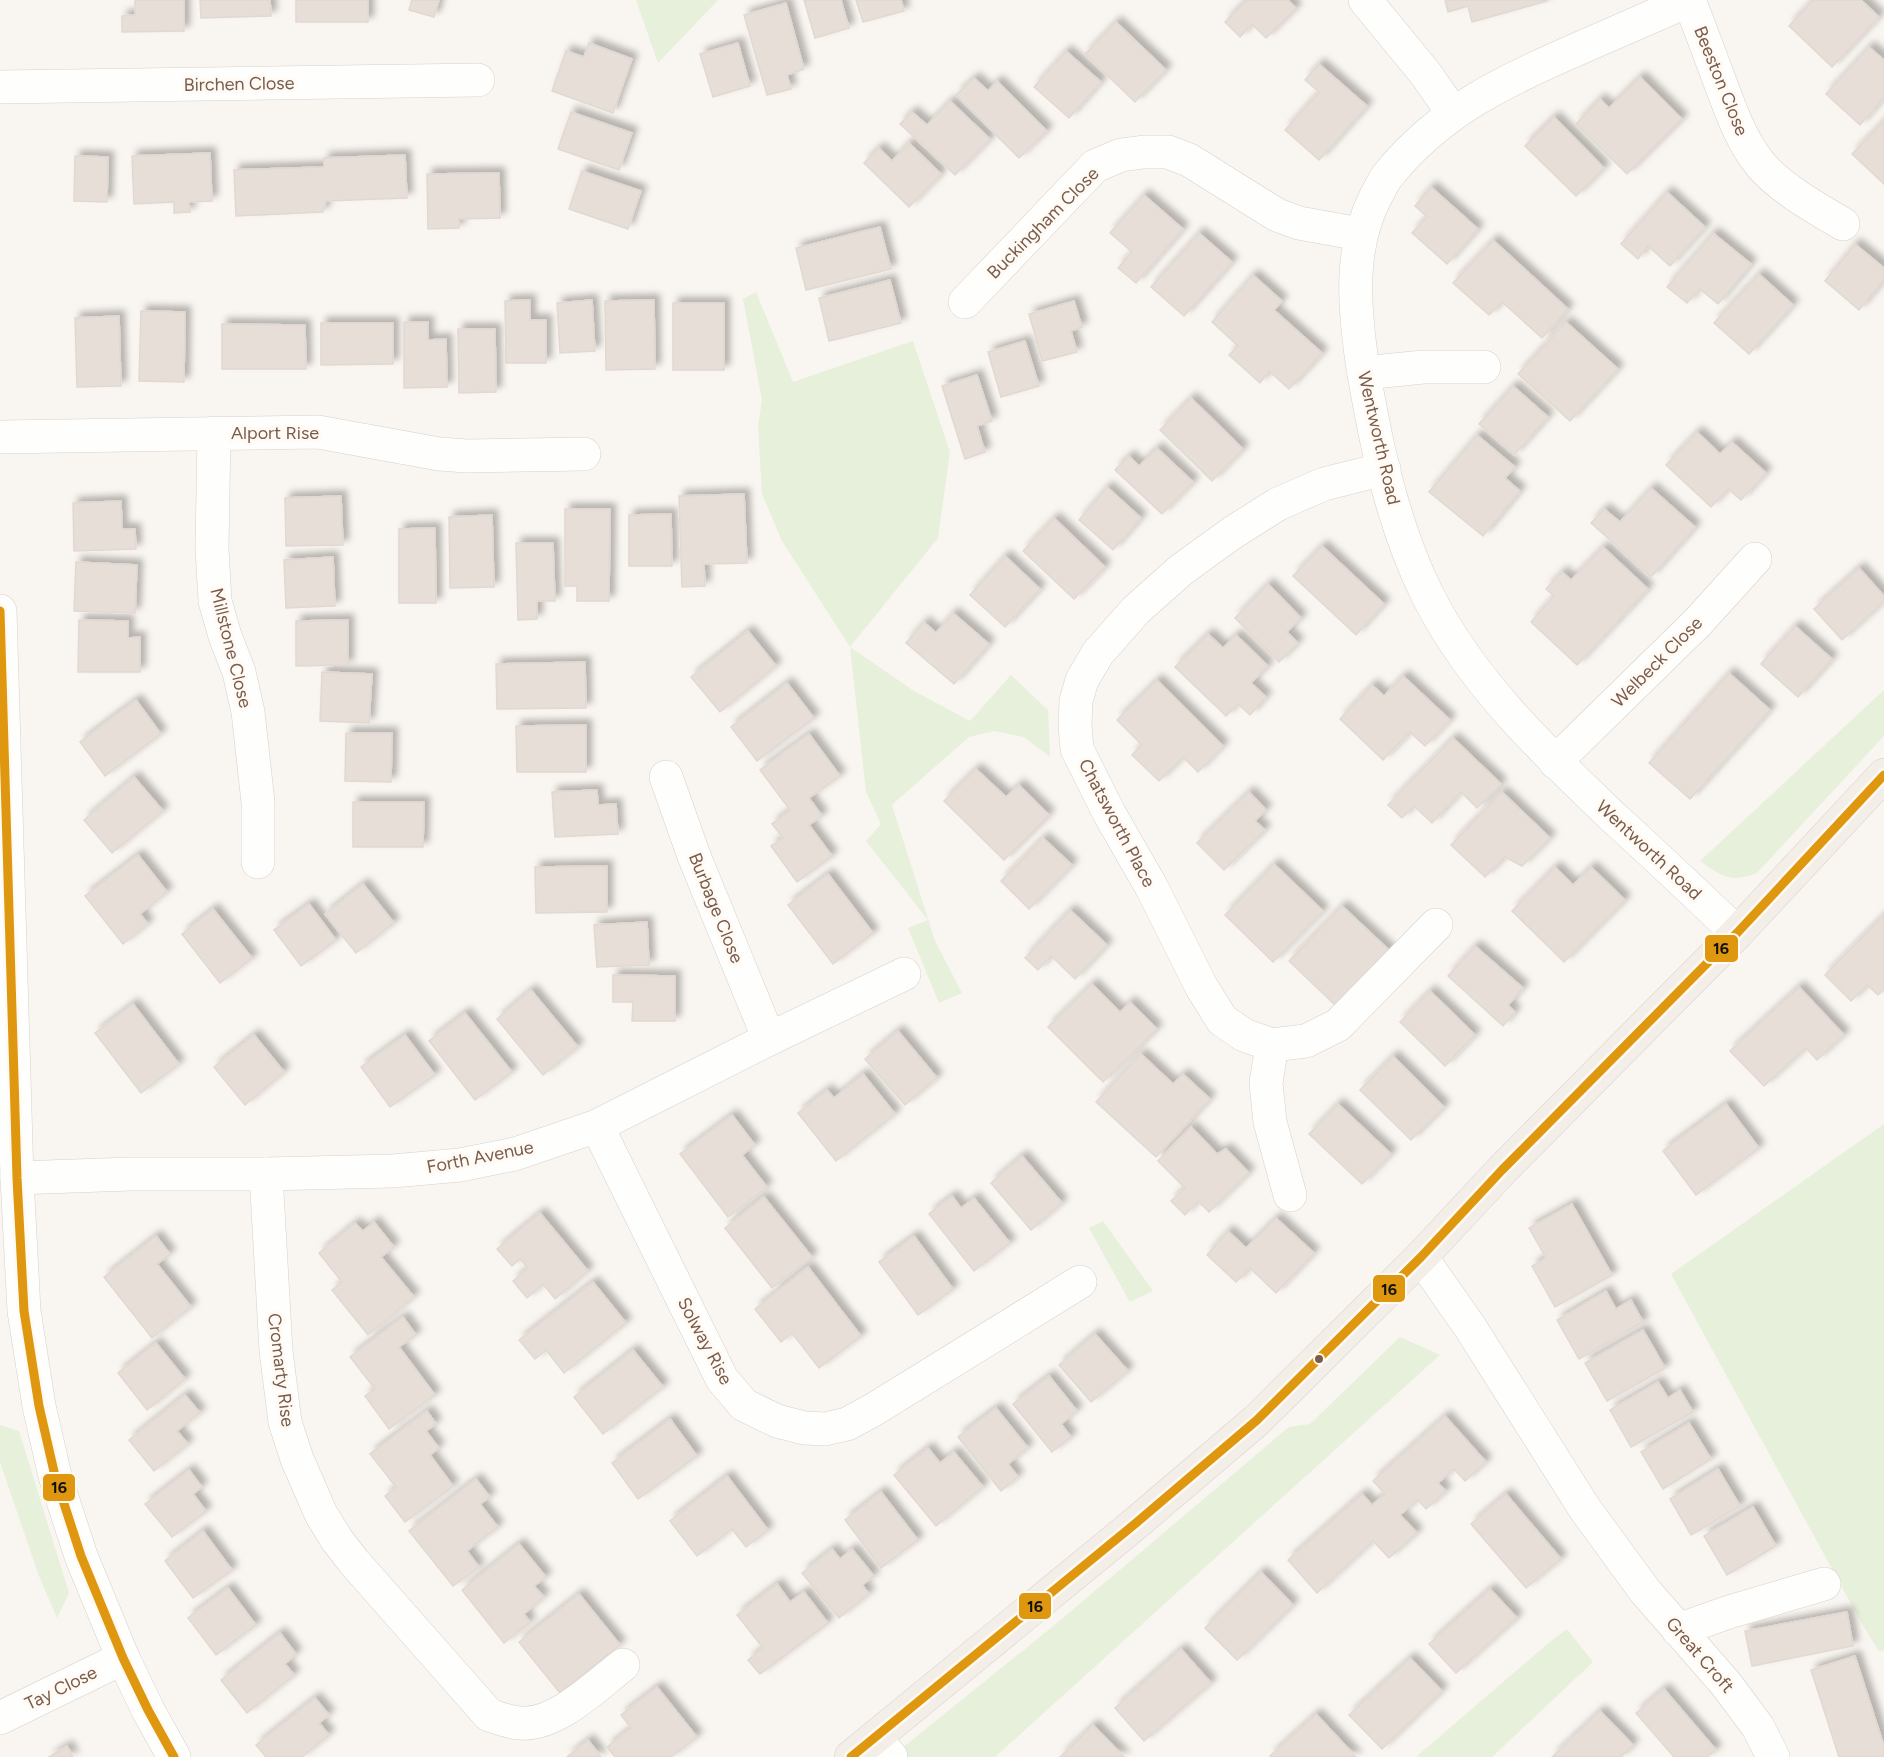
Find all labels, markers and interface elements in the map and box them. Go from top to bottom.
street label: Beeston Close [1689,23,1753,139]
street label: Birchen Close [183,72,295,96]
street label: Buckingham Close [983,162,1104,283]
street label: Wentworth Road [1353,369,1405,507]
street label: Alport Rise [231,422,319,444]
street label: Millstone Close [205,586,257,710]
street label: Welbeck Close [1607,612,1707,712]
street label: Chatsworth Place [1074,755,1160,891]
street label: Wentworth Road [1592,795,1706,905]
street label: Burbage Close [684,850,748,967]
line badge: 16 [1704,934,1739,963]
text: 16 [1713,939,1729,958]
street label: Forth Avenue [425,1136,535,1178]
line badge: 16 [1372,1274,1406,1303]
text: 16 [1381,1280,1397,1299]
street label: Solway Rise [673,1293,737,1389]
street label: Cromarty Rise [263,1312,299,1428]
unlabelled marker [1313,1353,1325,1365]
line badge: 16 [42,1473,76,1502]
text: 16 [51,1478,67,1497]
line badge: 16 [1018,1592,1052,1620]
text: 16 [1027,1597,1043,1616]
street label: Great Croft [1661,1613,1739,1697]
street label: Tay Close [21,1661,101,1715]

